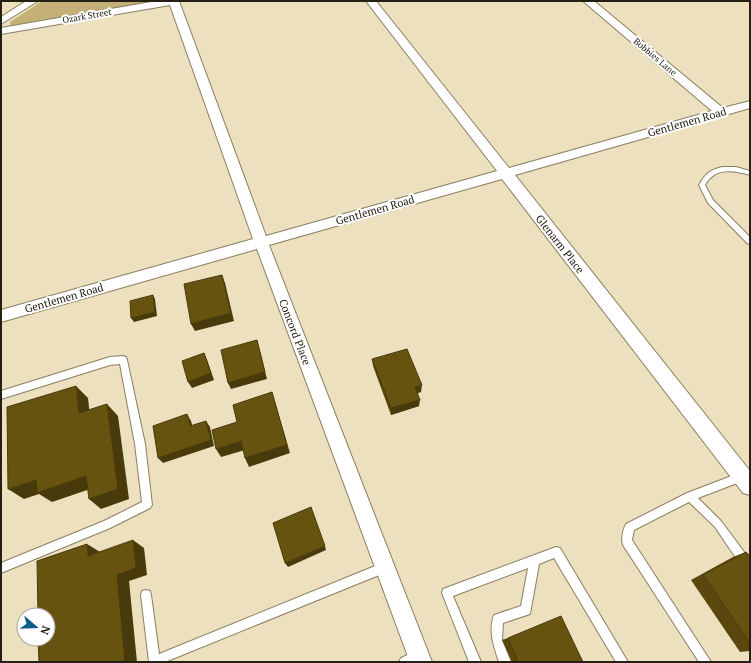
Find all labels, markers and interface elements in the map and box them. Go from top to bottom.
street label: Ozark Street [61,6,113,26]
street label: Bobbies Lane [631,35,680,79]
street label: Gentlemen Road [646,104,728,140]
street label: Gentlemen Road [334,192,416,228]
street label: Glenarm Place [533,212,588,277]
street label: Gentlemen Road [23,280,105,316]
street label: Concord Place [276,297,314,367]
north arrow [16,607,56,647]
text: N [37,624,53,637]

